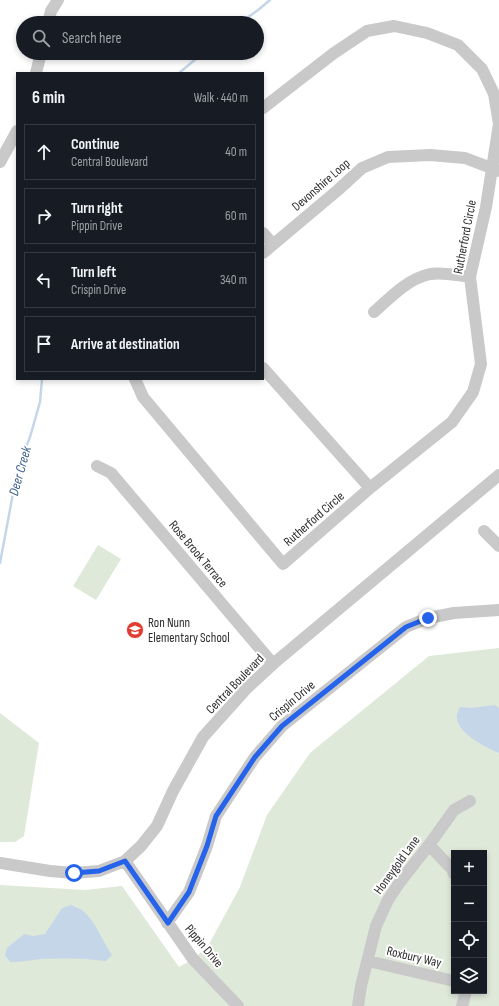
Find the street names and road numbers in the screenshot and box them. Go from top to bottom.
street label: Devonshire Loop [289,155,353,215]
street label: Rutherford Circle [450,199,480,275]
street label: Rutherford Circle [280,488,348,550]
street label: Rose Brook Terrace [165,517,231,591]
street label: Central Boulevard [203,651,267,717]
street label: Crispin Drive [266,677,318,725]
street label: Honeygold Lane [370,833,424,897]
street label: Pippin Drive [181,921,227,971]
street label: Roxbury Way [385,943,443,971]

